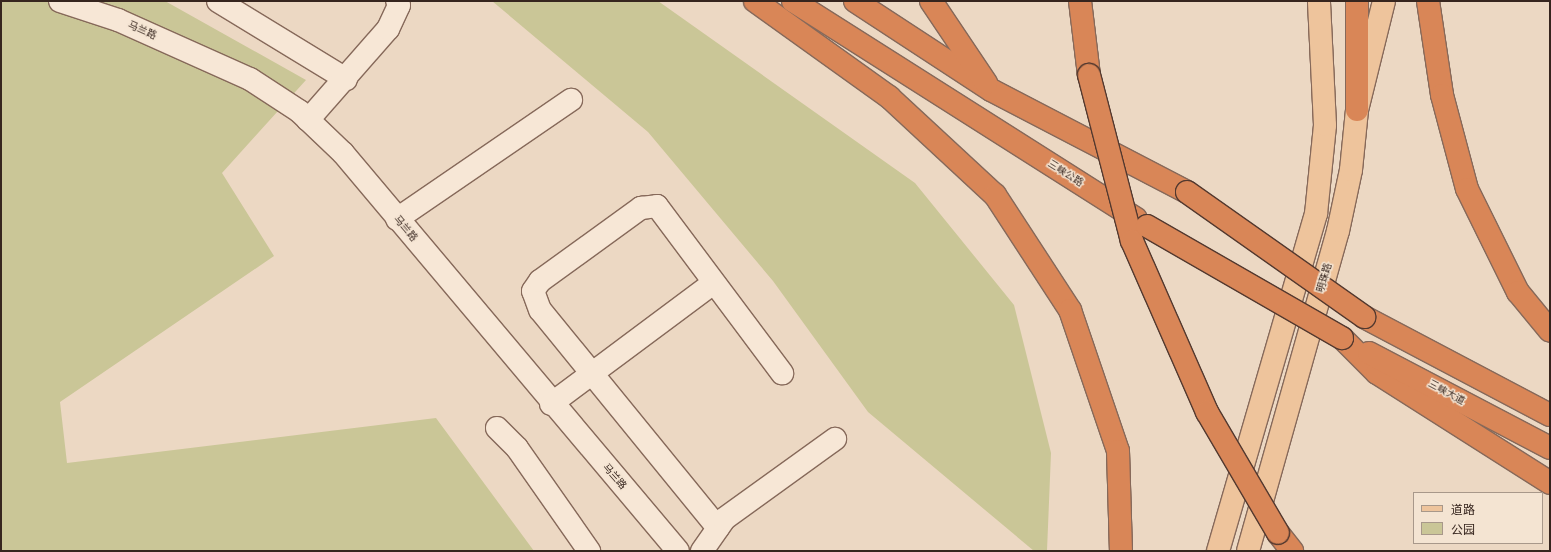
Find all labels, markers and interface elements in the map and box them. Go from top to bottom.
street label: 马兰路 [126,19,158,43]
street label: 三峡公路 [1045,158,1085,190]
street label: 马兰路 [391,214,419,244]
street label: 明珠路 [1315,262,1335,294]
street label: 三峡大道 [1426,378,1466,408]
street label: 马兰路 [600,462,628,492]
legend [1413,492,1543,544]
text: 道路 [1451,503,1475,517]
text: 公园 [1451,523,1475,537]

